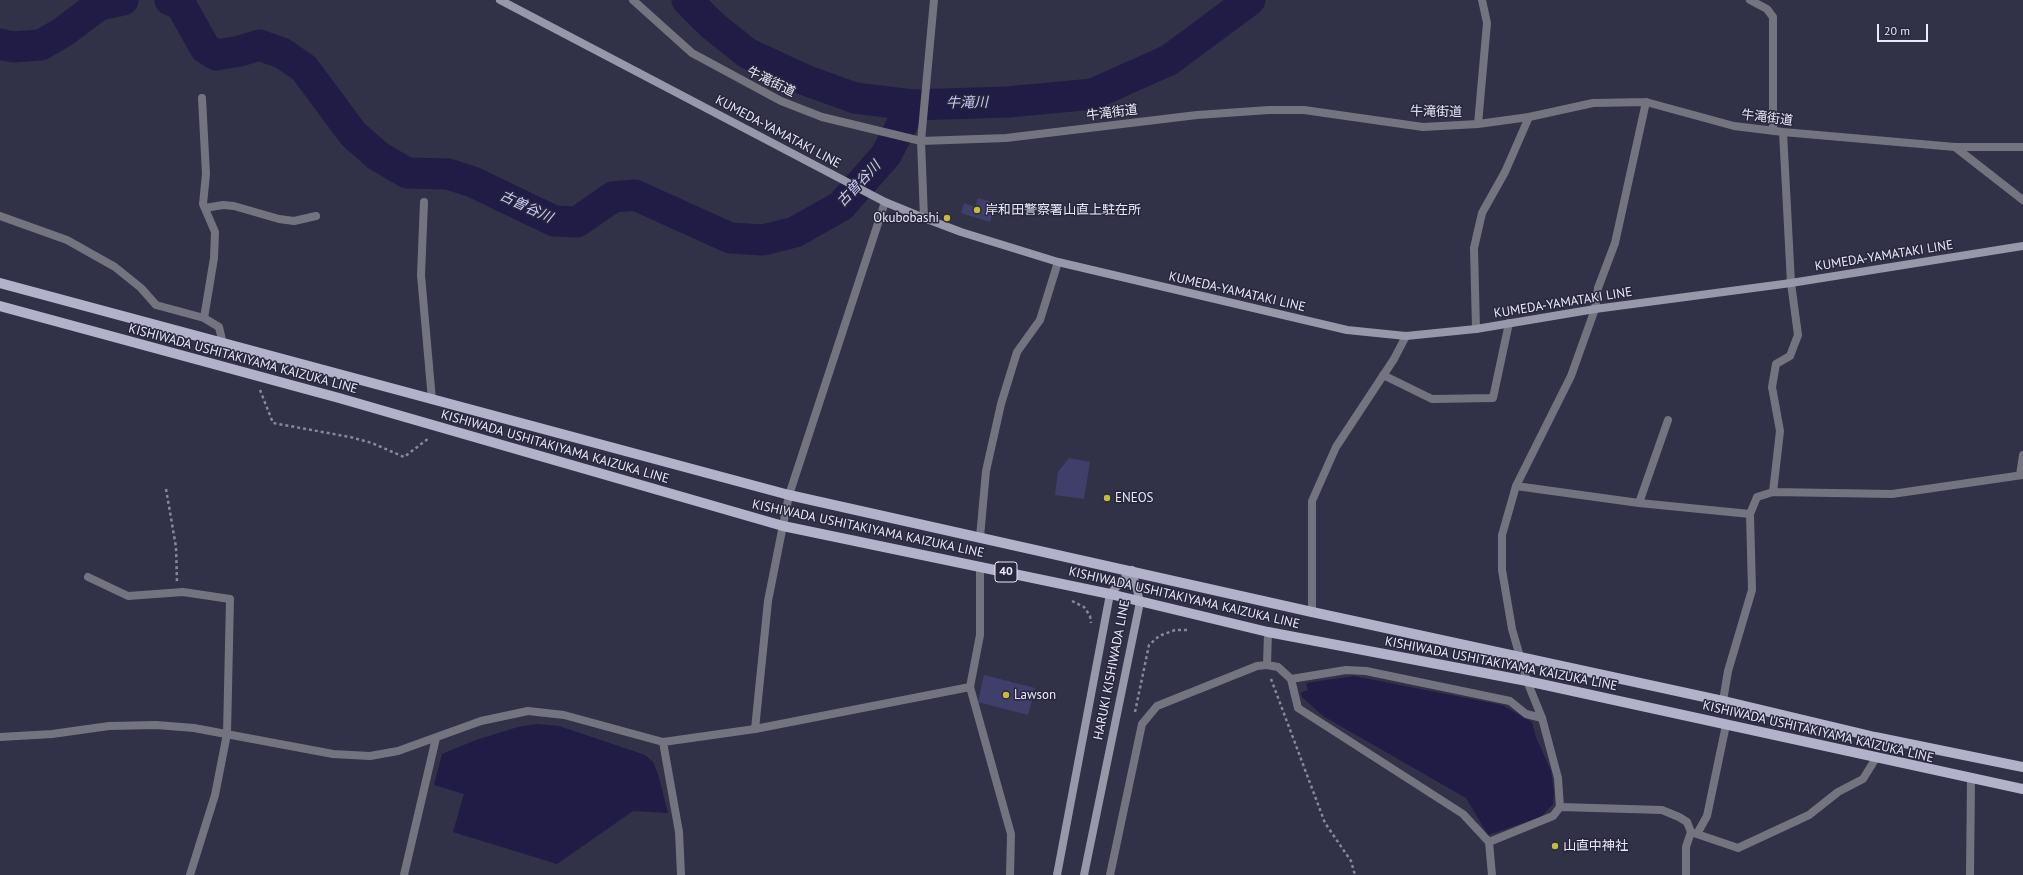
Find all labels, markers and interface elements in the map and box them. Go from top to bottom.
scale bar [1879,16,1930,42]
text: 20 m [1884,23,1910,38]
street label: 牛滝街道 [744,64,798,100]
street label: KUMEDA-YAMATAKI LINE [713,92,843,172]
water label: 牛滝川 [946,94,988,112]
street label: 牛滝街道 [1085,102,1139,124]
street label: 牛滝街道 [1410,104,1462,120]
street label: 牛滝街道 [1740,107,1794,129]
water label: 古曽谷川 [834,158,884,210]
water label: 古曽谷川 [497,188,555,226]
place label: 岸和田警察署山直上駐在所 [985,202,1141,218]
marker: 岸和田警察署山直上駐在所 [972,205,982,215]
place label: Okubobashi [873,210,939,226]
marker: Okubobashi [942,213,952,223]
street label: KUMEDA-YAMATAKI LINE [1814,237,1954,275]
street label: KUMEDA-YAMATAKI LINE [1167,269,1307,315]
street label: KUMEDA-YAMATAKI LINE [1493,284,1633,322]
street label: KISHIWADA USHITAKIYAMA KAIZUKA LINE [127,321,359,397]
street label: KISHIWADA USHITAKIYAMA KAIZUKA LINE [439,407,671,487]
place label: ENEOS [1115,490,1153,506]
marker: ENEOS [1102,493,1112,503]
street label: KISHIWADA USHITAKIYAMA KAIZUKA LINE [751,497,985,561]
road number: 40 [995,562,1017,582]
street label: KISHIWADA USHITAKIYAMA KAIZUKA LINE [1067,564,1301,632]
street label: HARUKI KISHIWADA LINE [1091,599,1133,741]
street label: KISHIWADA USHITAKIYAMA KAIZUKA LINE [1383,634,1619,694]
place label: Lawson [1014,687,1056,703]
marker: Lawson [1001,690,1011,700]
street label: KISHIWADA USHITAKIYAMA KAIZUKA LINE [1701,698,1935,766]
place label: 山直中神社 [1563,838,1628,854]
marker: 山直中神社 [1550,841,1560,851]

